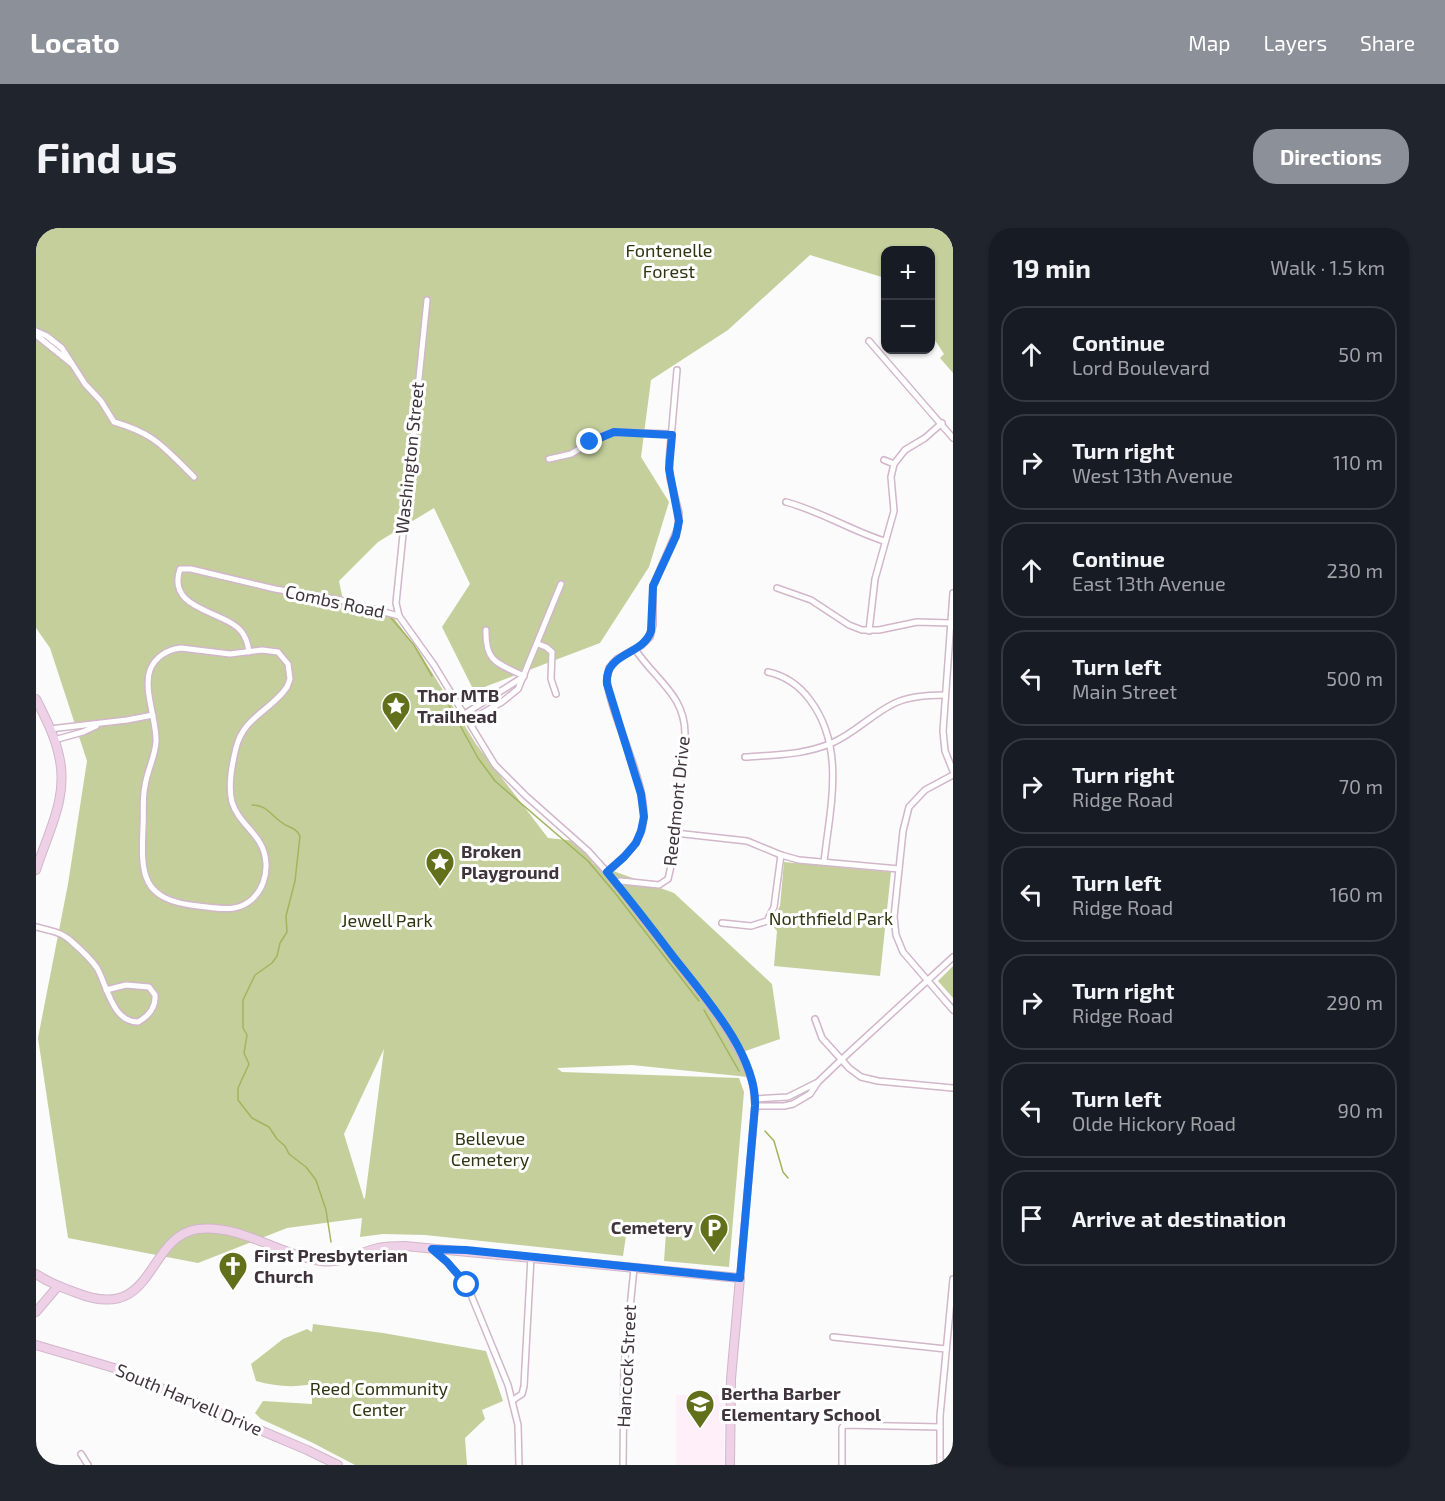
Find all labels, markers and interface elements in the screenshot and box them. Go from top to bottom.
text: Locato [30,25,120,59]
text: Map [1188,30,1230,55]
text: Layers [1263,30,1327,55]
text: Share [1360,30,1415,55]
button: Directions [1253,129,1409,184]
text: Find us [36,131,178,181]
park label: Fontenelle Forest [625,239,713,282]
map controls [881,246,935,354]
button: + [881,246,935,300]
text: 19 min [1013,252,1091,283]
text: Walk · 1.5 km [1270,255,1385,279]
button: − [881,300,935,354]
text: Continue [1072,329,1165,355]
icon: ahead [1015,338,1048,371]
text: 50 m [1338,342,1383,366]
text: Lord Boulevard [1072,355,1210,379]
street label: Washington Street [390,381,428,535]
route end [576,428,602,454]
text: Turn right [1072,437,1174,463]
icon: right [1015,446,1048,479]
text: 110 m [1333,450,1383,474]
text: West 13th Avenue [1072,463,1233,487]
text: Continue [1072,545,1165,571]
icon: ahead [1015,554,1048,587]
text: 230 m [1327,558,1383,582]
text: East 13th Avenue [1072,571,1226,595]
street label: Combs Road [283,580,387,622]
text: Turn left [1072,653,1161,679]
icon: left [1015,662,1048,695]
text: 500 m [1326,666,1383,690]
text: Main Street [1072,679,1177,703]
place label: Thor MTB Trailhead [417,684,499,727]
place icon: Thor MTB Trailhead [380,690,412,732]
street label: Reedmont Drive [658,735,694,867]
text: Turn right [1072,761,1174,787]
icon: right [1015,770,1048,803]
text: 70 m [1339,774,1383,798]
text: Ridge Road [1072,787,1173,811]
place label: Broken Playground [461,840,559,883]
place icon: Broken Playground [424,846,456,888]
text: Turn left [1072,869,1161,895]
icon: left [1015,878,1048,911]
text: 160 m [1330,882,1383,906]
text: Ridge Road [1072,895,1173,919]
park label: Northfield Park [769,907,893,929]
park label: Jewell Park [341,909,433,931]
text: Turn right [1072,977,1174,1003]
icon: right [1015,986,1048,1019]
text: 290 m [1326,990,1383,1014]
text: Ridge Road [1072,1003,1173,1027]
text: Turn left [1072,1085,1161,1111]
icon: left [1015,1094,1048,1127]
text: 90 m [1338,1098,1383,1122]
text: Olde Hickory Road [1072,1111,1236,1135]
park label: Bellevue Cemetery [451,1127,530,1170]
icon: arrive [1015,1202,1048,1235]
text: Arrive at destination [1072,1205,1286,1231]
parking icon: Cemetery [698,1212,730,1254]
place label: Cemetery [611,1216,694,1238]
place label: First Presbyterian Church [254,1244,408,1287]
church icon: First Presbyterian Church [217,1250,249,1292]
route start [453,1271,479,1297]
street label: Hancock Street [612,1304,640,1428]
street label: South Harvell Drive [113,1358,266,1440]
park label: Reed Community Center [310,1377,449,1420]
place label: Bertha Barber Elementary School [721,1382,881,1425]
school or university icon: Bertha Barber Elementary School [684,1388,716,1430]

